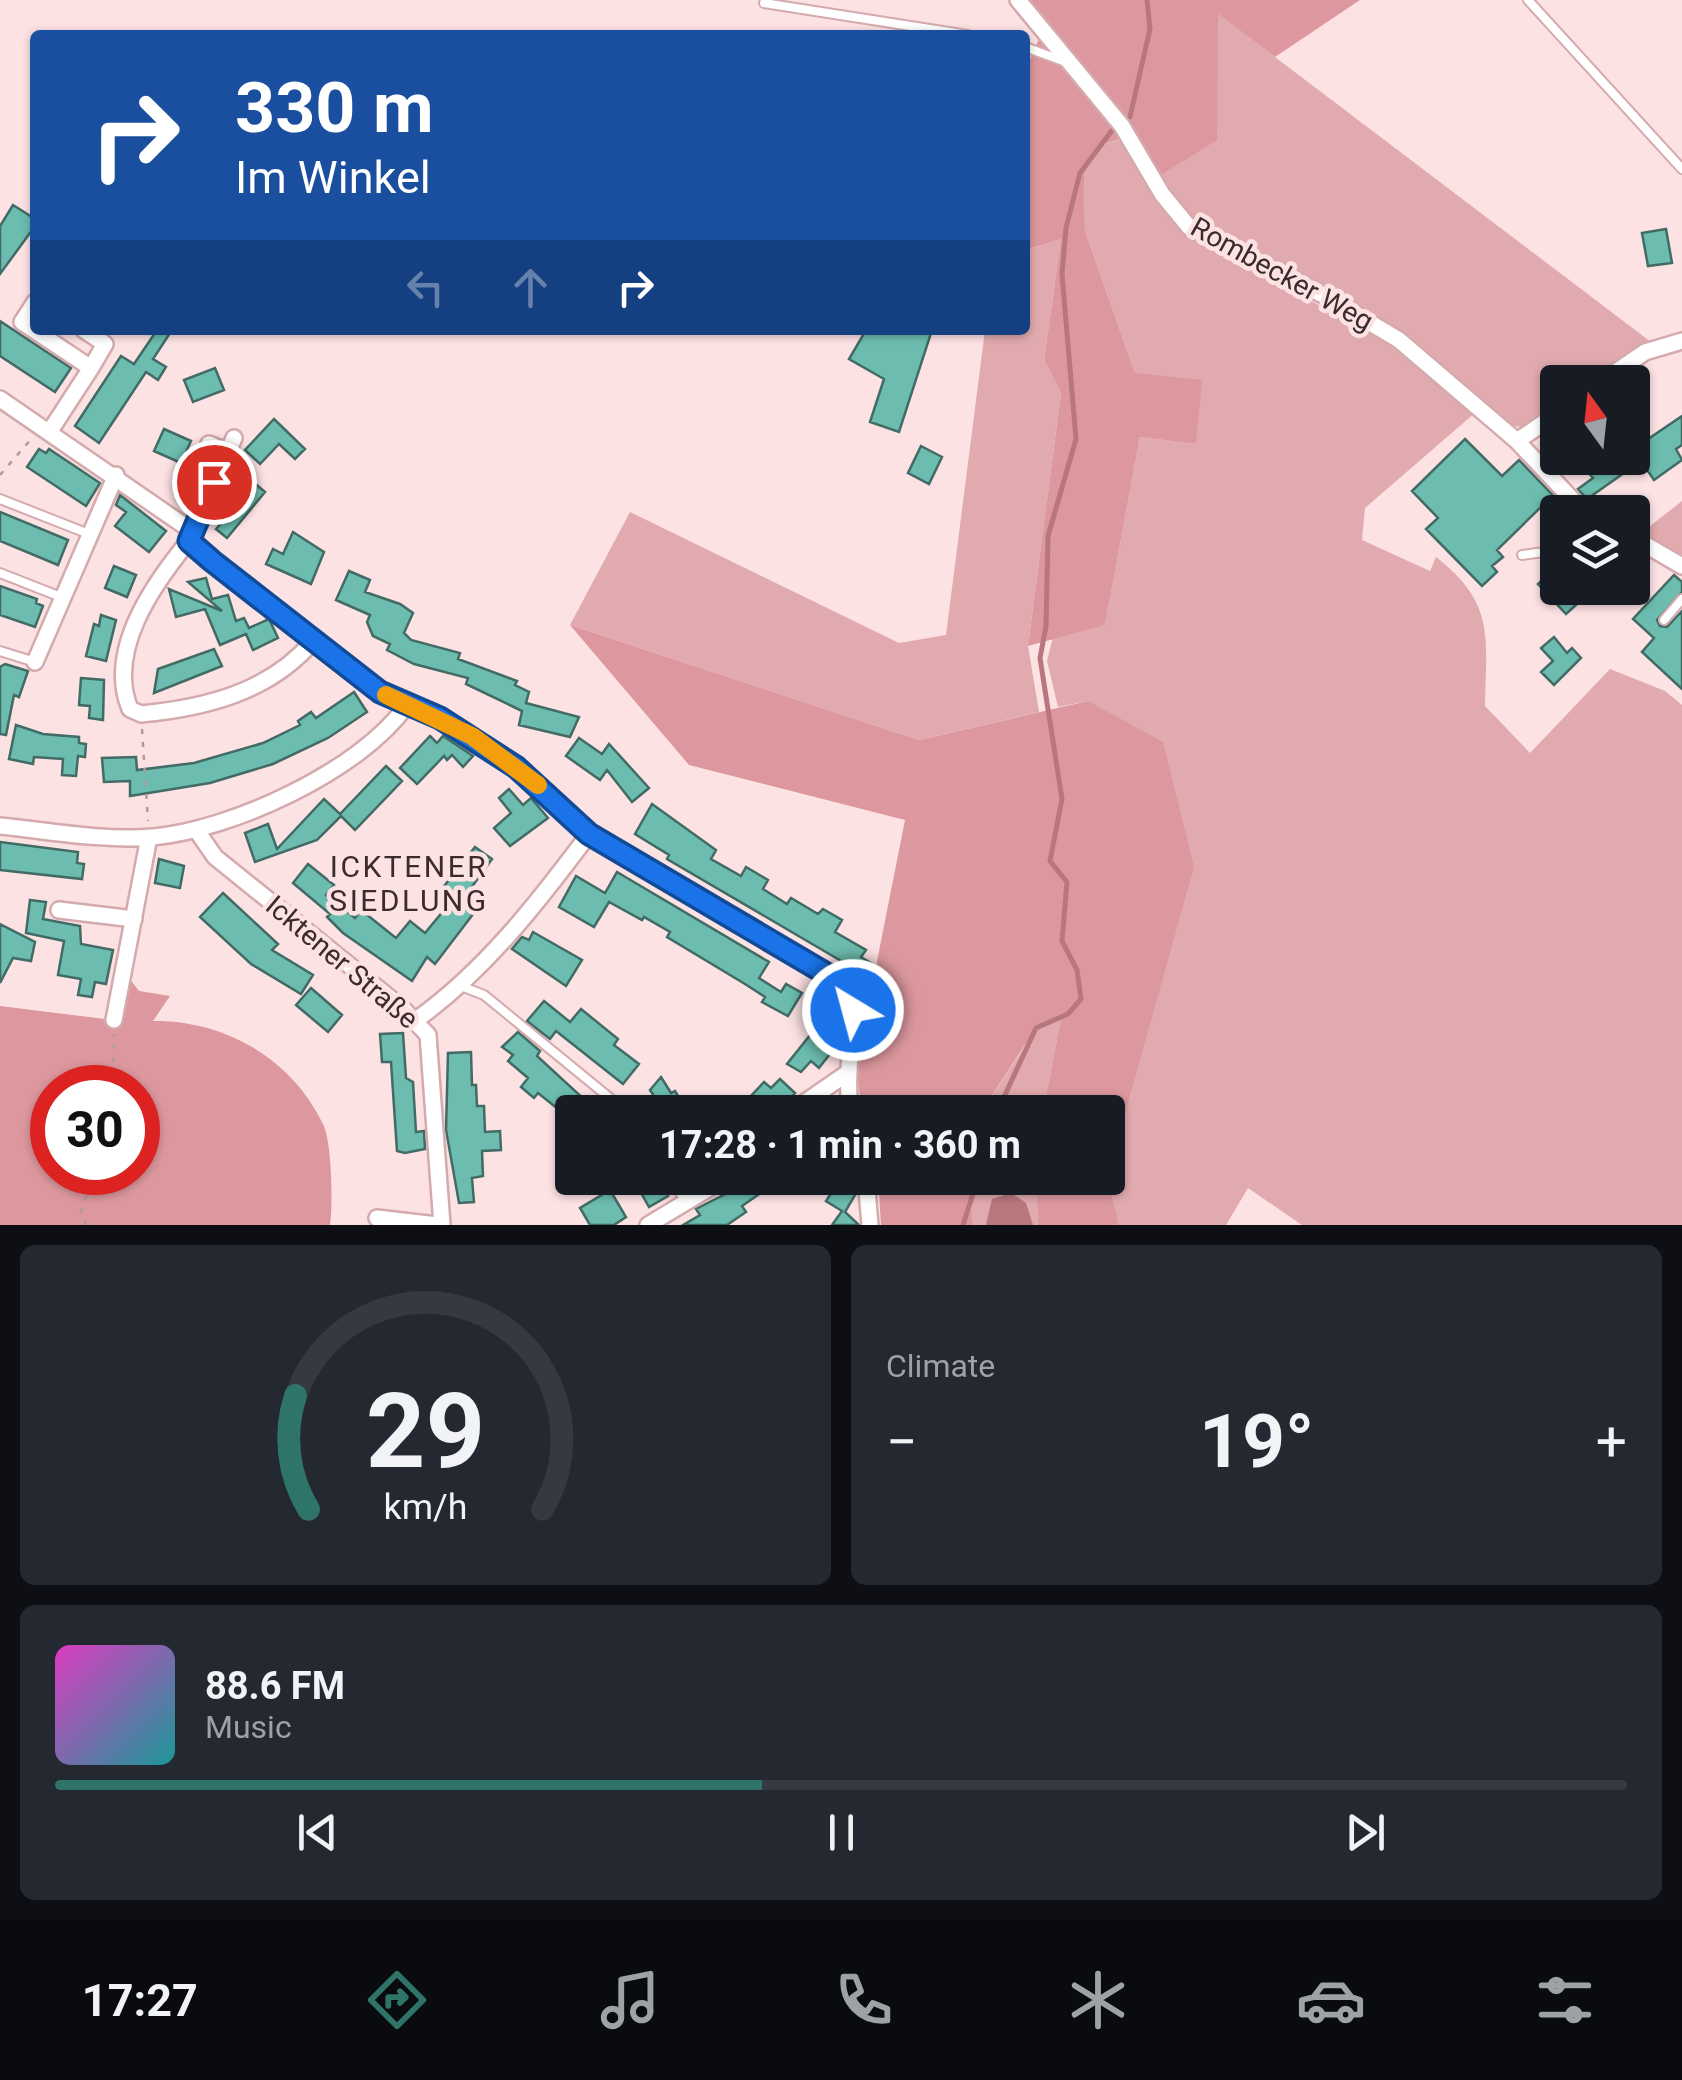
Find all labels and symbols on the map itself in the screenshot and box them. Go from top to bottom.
street label: Rombecker Weg [1185,210,1379,338]
north arrow [1540,365,1650,475]
pin [172,440,257,525]
district label: ICKTENER SIEDLUNG [329,849,489,918]
street label: Icktener Straße [259,889,425,1035]
position arrow [801,958,905,1062]
speed limit sign: 30 [30,1065,160,1195]

